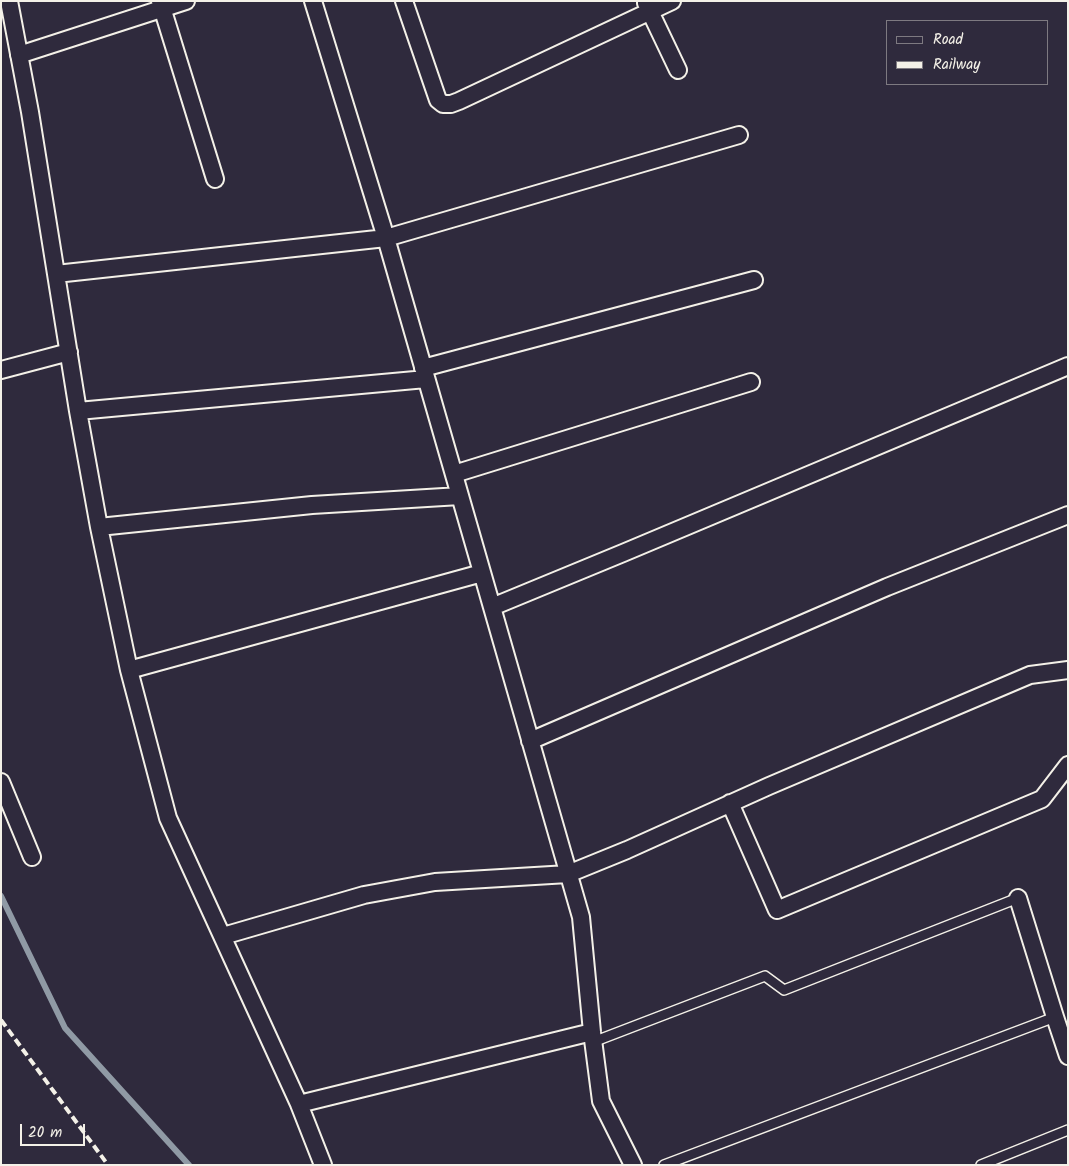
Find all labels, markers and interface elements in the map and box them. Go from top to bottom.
legend [886,20,1049,85]
text: Road [933,28,963,52]
text: Railway [933,53,980,77]
scale bar [22,1114,88,1146]
text: 20 m [28,1121,62,1145]

